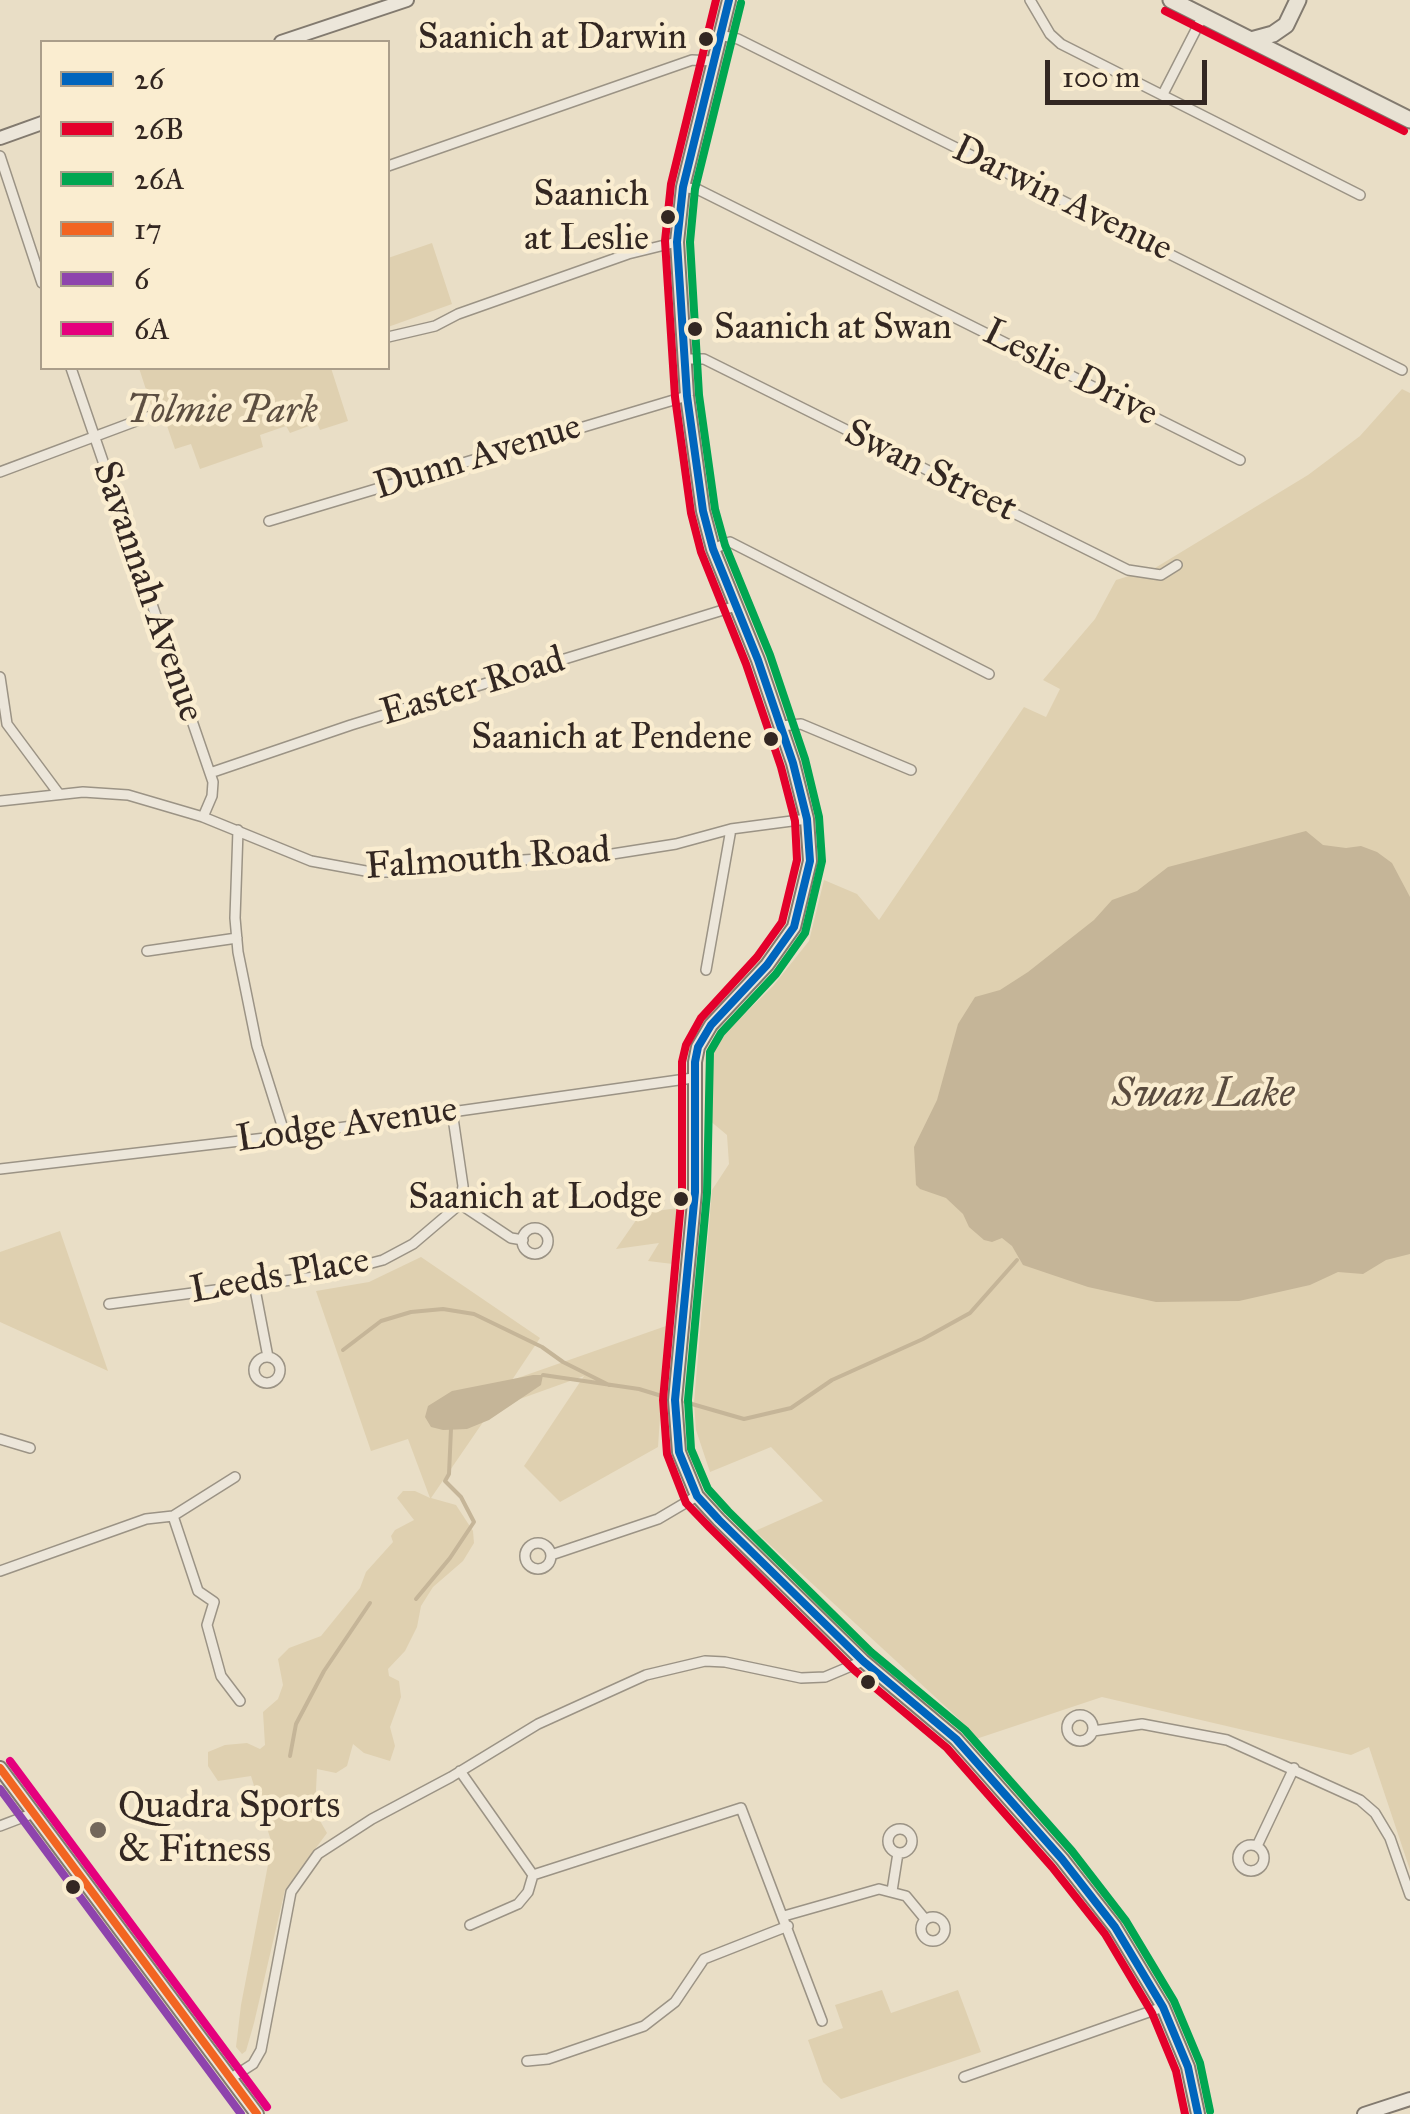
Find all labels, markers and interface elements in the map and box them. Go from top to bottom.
place label: Saanich at Darwin [418,17,687,61]
marker: Saanich at Darwin [696,29,716,49]
legend [40,40,390,370]
scale bar [1050,40,1212,102]
text: 100 m [1062,59,1140,95]
text: 26 [134,61,164,97]
text: 26B [134,111,184,147]
street label: Darwin Avenue [945,127,1179,273]
text: 26A [134,161,184,197]
place label: Saanich at Leslie [524,174,649,259]
marker: Saanich at Leslie [658,207,678,227]
text: 17 [134,211,162,247]
text: 6 [134,261,149,297]
place label: Saanich at Swan [714,307,952,351]
text: 6A [134,311,170,347]
street label: Leslie Drive [975,311,1165,437]
marker: Saanich at Swan [685,319,705,339]
park label: Tolmie Park [126,390,318,436]
street label: Dunn Avenue [369,405,587,511]
street label: Swan Street [837,411,1023,533]
street label: Savannah Avenue [81,456,213,728]
street label: Easter Road [376,638,570,738]
place label: Saanich at Pendene [471,717,752,761]
marker: Saanich at Pendene [761,729,781,749]
street label: Falmouth Road [364,829,612,891]
water label: Swan Lake [1112,1072,1294,1120]
street label: Lodge Avenue [234,1088,460,1164]
place label: Saanich at Lodge [408,1177,662,1221]
marker: Saanich at Lodge [671,1189,691,1209]
street label: Leeds Place [187,1239,373,1315]
unlabelled marker [858,1672,878,1692]
place label: Quadra Sports & Fitness [118,1785,340,1875]
marker: Quadra Sports & Fitness [87,1819,109,1841]
unlabelled marker [63,1877,83,1897]

